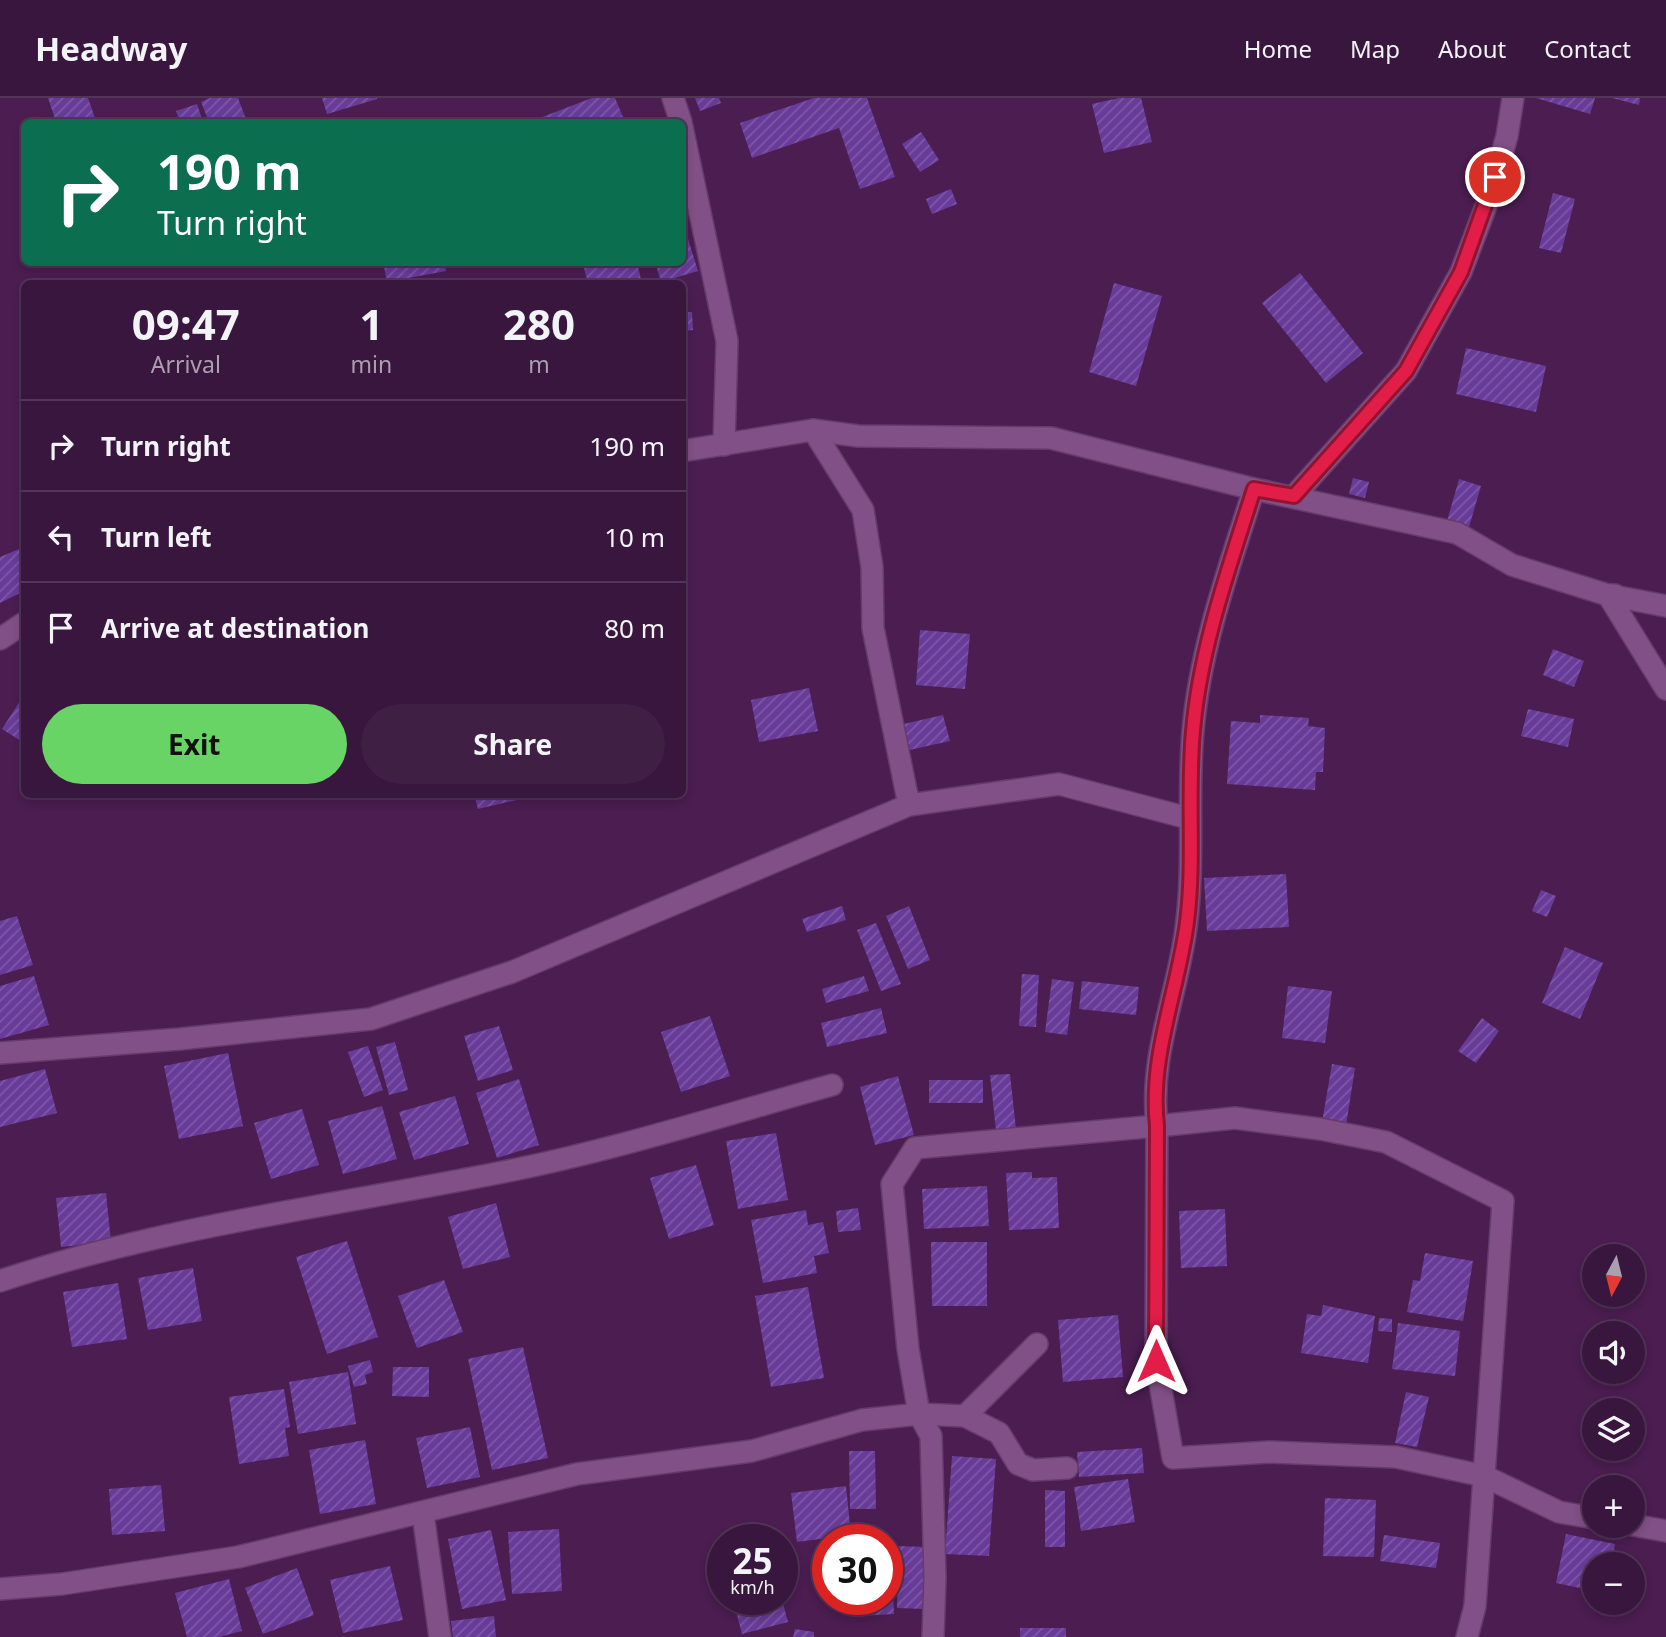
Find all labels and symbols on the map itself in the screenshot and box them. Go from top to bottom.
pin [1465,147,1525,207]
north arrow [1582,1244,1645,1307]
position arrow [1119,1324,1193,1398]
speed limit sign: 30 [812,1524,903,1615]

